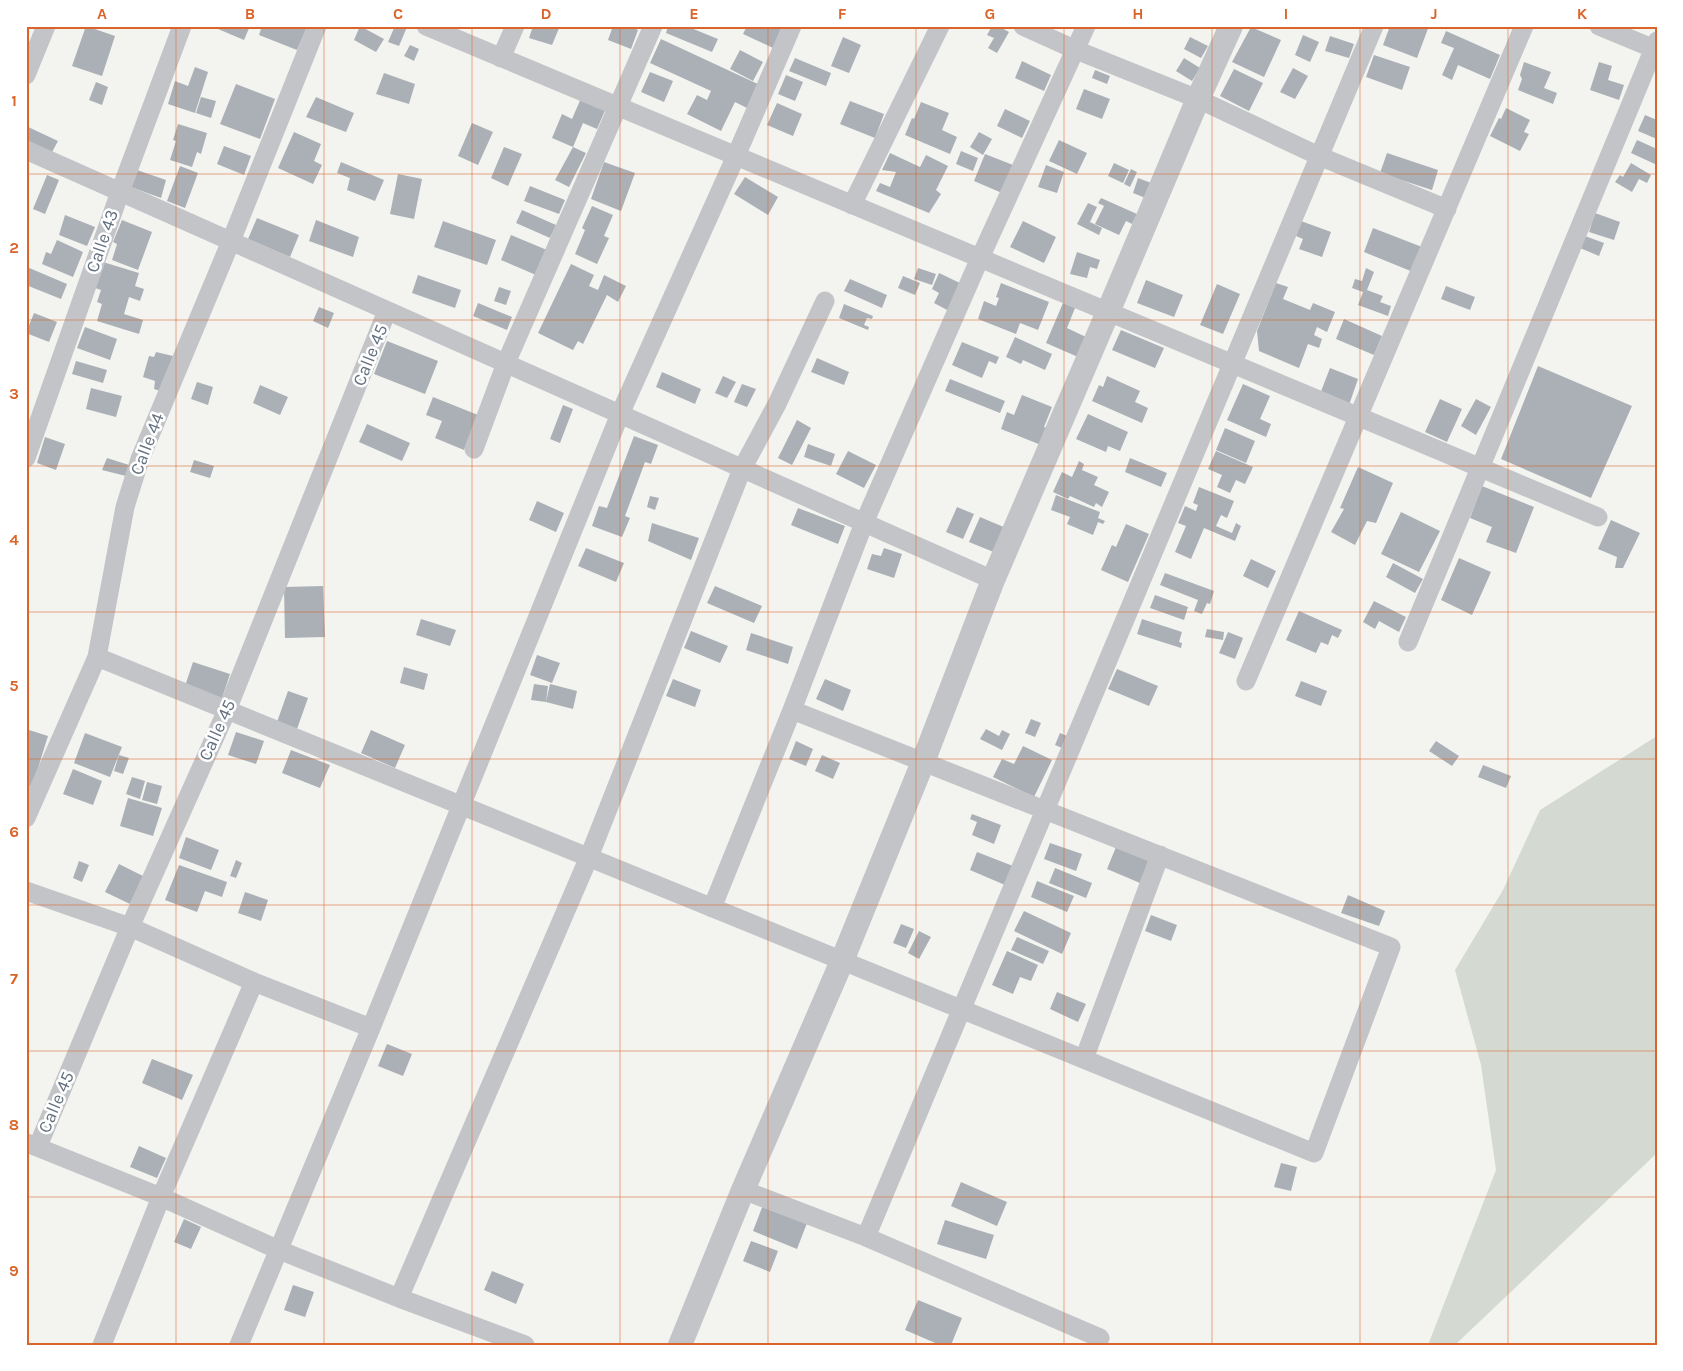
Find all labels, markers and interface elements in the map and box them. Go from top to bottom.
text: A [97,4,107,23]
text: B [245,4,255,23]
text: C [393,4,403,23]
text: D [541,4,552,23]
text: E [689,4,699,23]
text: F [838,4,847,23]
text: G [985,4,995,23]
text: H [1132,4,1144,23]
text: I [1284,4,1288,23]
text: J [1430,4,1438,23]
text: K [1577,4,1588,23]
text: 1 [11,91,17,110]
street label: Calle 43 [81,207,123,275]
text: 2 [9,238,19,257]
street label: Calle 45 [348,321,392,389]
text: 3 [9,384,19,403]
street label: Calle 44 [125,410,169,478]
text: 4 [9,530,19,549]
text: 5 [9,676,19,695]
street label: Calle 45 [194,696,240,764]
text: 6 [9,822,19,841]
text: 7 [10,969,18,988]
street label: Calle 45 [33,1068,79,1136]
text: 8 [9,1115,19,1134]
text: 9 [9,1261,19,1280]

